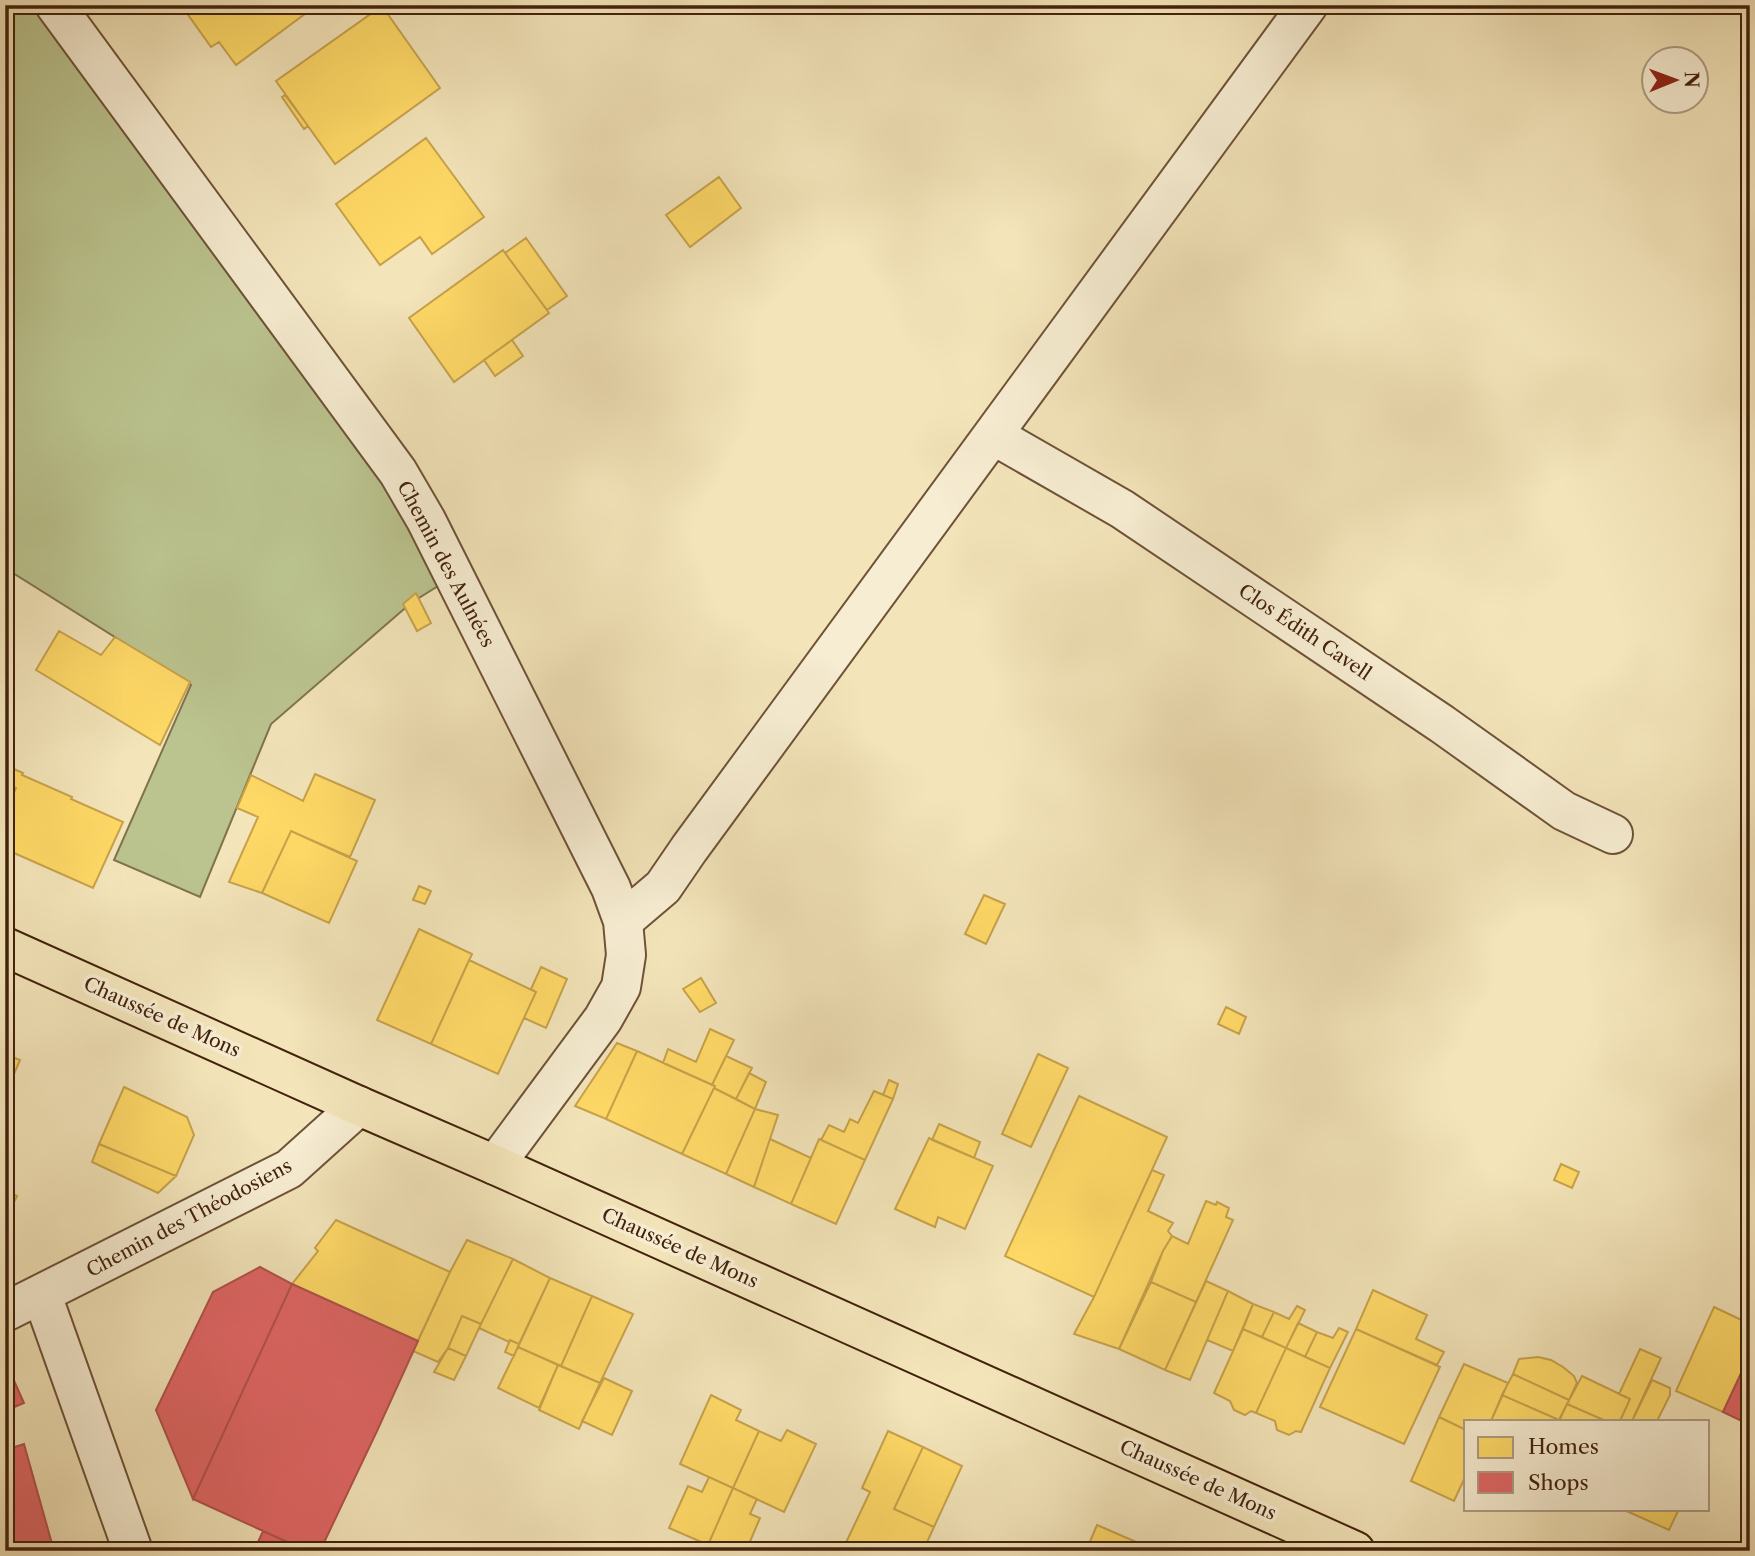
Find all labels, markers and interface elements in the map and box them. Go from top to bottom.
north arrow [1640,46,1710,116]
text: N [1680,71,1703,88]
street label: Chemin des Aulnées [392,477,500,651]
street label: Clos Édith Cavell [1234,579,1376,685]
street label: Chaussée de Mons [80,972,244,1062]
street label: Chemin des Théodosiens [82,1154,296,1282]
street label: Chaussée de Mons [598,1203,762,1293]
legend [1464,1420,1710,1510]
text: Homes [1528,1434,1599,1459]
street label: Chaussée de Mons [1116,1435,1280,1525]
text: Shops [1528,1470,1589,1495]

